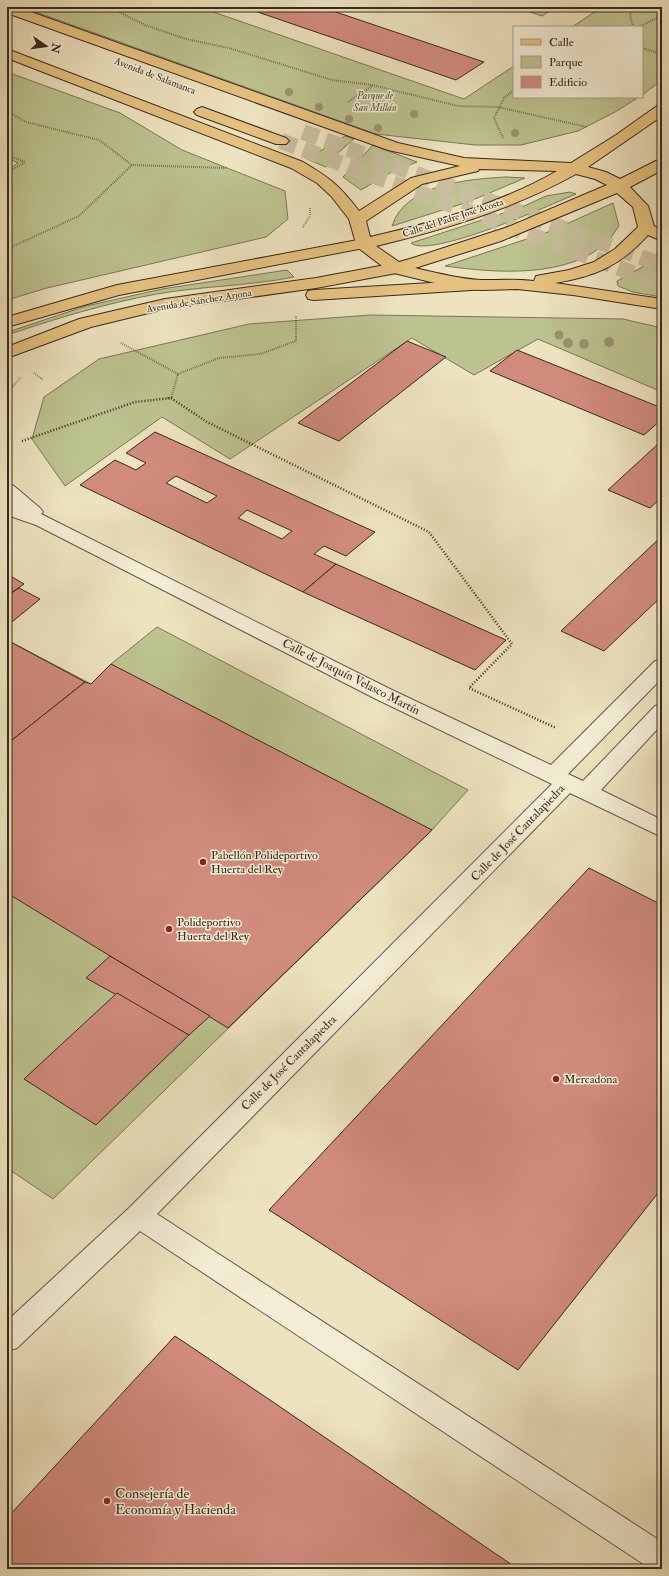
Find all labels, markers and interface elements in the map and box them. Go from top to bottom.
north arrow [26,26,66,66]
legend [513,26,643,98]
text: Calle [549,35,574,50]
text: N [48,41,63,56]
street label: Avenida de Salamanca [112,55,198,97]
text: Parque [549,55,583,70]
text: Edificio [549,75,587,90]
park label: Parque de San Millán [352,90,397,114]
street label: Calle del Padre José Acosta [401,196,506,241]
street label: Avenida de Sánchez Arjona [145,287,253,316]
street label: Calle de Joaquín Velasco Martín [280,636,422,718]
street label: Calle de José Cantalapiedra [468,781,569,885]
place label: Pabellón Polideportivo Huerta del Rey [211,848,318,877]
marker: Pabellón Polideportivo Huerta del Rey [198,857,208,867]
place label: Polideportivo Huerta del Rey [177,915,250,944]
marker: Polideportivo Huerta del Rey [164,924,174,934]
street label: Calle de José Cantalapiedra [238,1011,341,1114]
place label: Mercadona [564,1072,618,1087]
marker: Mercadona [551,1074,561,1084]
place label: Consejería de Economía y Hacienda [115,1485,236,1519]
marker: Consejería de Economía y Hacienda [102,1496,112,1506]

